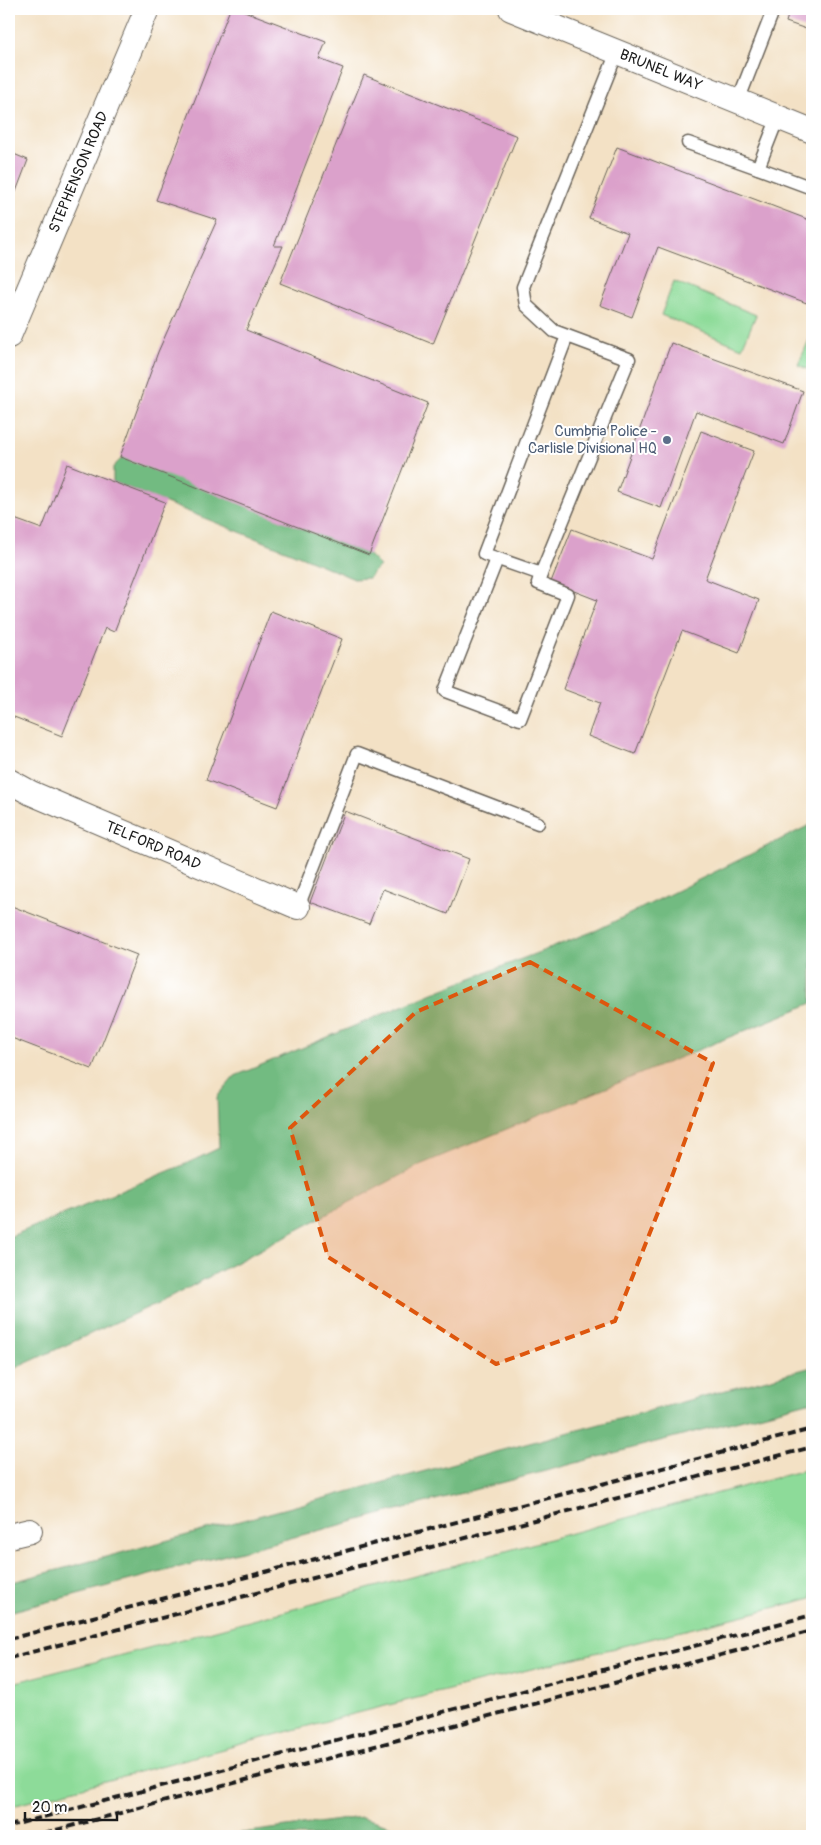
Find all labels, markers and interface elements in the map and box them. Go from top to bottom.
street label: BRUNEL WAY [617,45,705,95]
street label: STEPHENSON ROAD [44,108,112,236]
place label: Cumbria Police - Carlisle Divisional HQ [528,422,657,458]
marker: Cumbria Police - Carlisle Divisional HQ [661,434,673,446]
street label: TELFORD ROAD [103,816,204,874]
scale bar [25,1790,118,1822]
text: 20 m [32,1798,67,1817]

